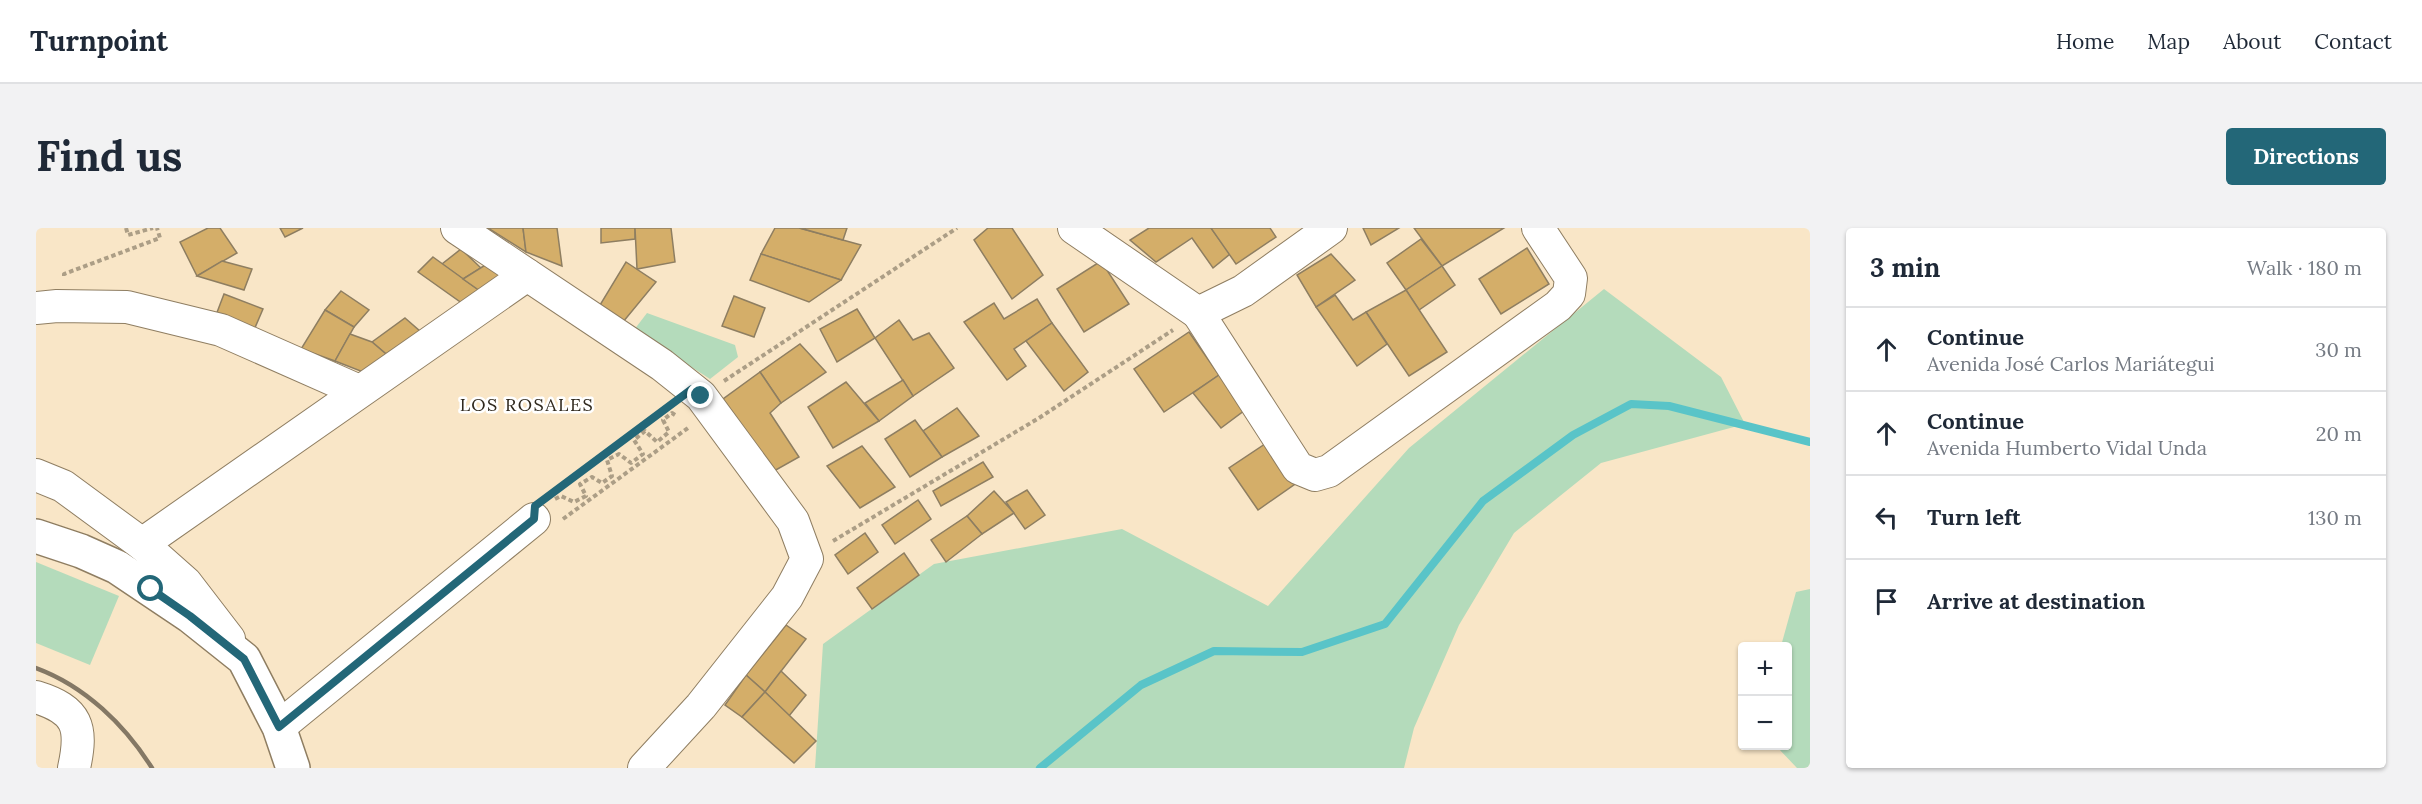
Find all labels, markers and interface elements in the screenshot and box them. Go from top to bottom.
text: Turnpoint [30,23,168,59]
text: Home [2056,28,2114,55]
text: Map [2147,28,2190,55]
text: About [2223,28,2281,55]
text: Contact [2314,28,2392,55]
button: Directions [2226,128,2386,185]
text: Find us [36,129,182,183]
text: 3 min [1870,251,1940,284]
text: Walk · 180 m [2247,255,2362,280]
text: Continue [1927,323,2024,351]
icon: ahead [1870,333,1903,366]
text: 30 m [2315,337,2362,362]
text: Avenida José Carlos Mariátegui [1927,351,2215,376]
route end [687,382,713,408]
district label: LOS ROSALES [460,393,594,416]
text: Continue [1927,407,2024,435]
icon: ahead [1870,417,1903,450]
text: 20 m [2316,421,2362,446]
text: Avenida Humberto Vidal Unda [1927,435,2207,460]
icon: left [1870,501,1903,534]
text: Turn left [1927,503,2021,531]
text: 130 m [2308,505,2362,530]
route start [137,575,163,601]
icon: arrive [1870,585,1903,618]
text: Arrive at destination [1927,587,2145,615]
map controls [1738,642,1792,750]
button: + [1738,642,1792,696]
button: − [1738,696,1792,750]

